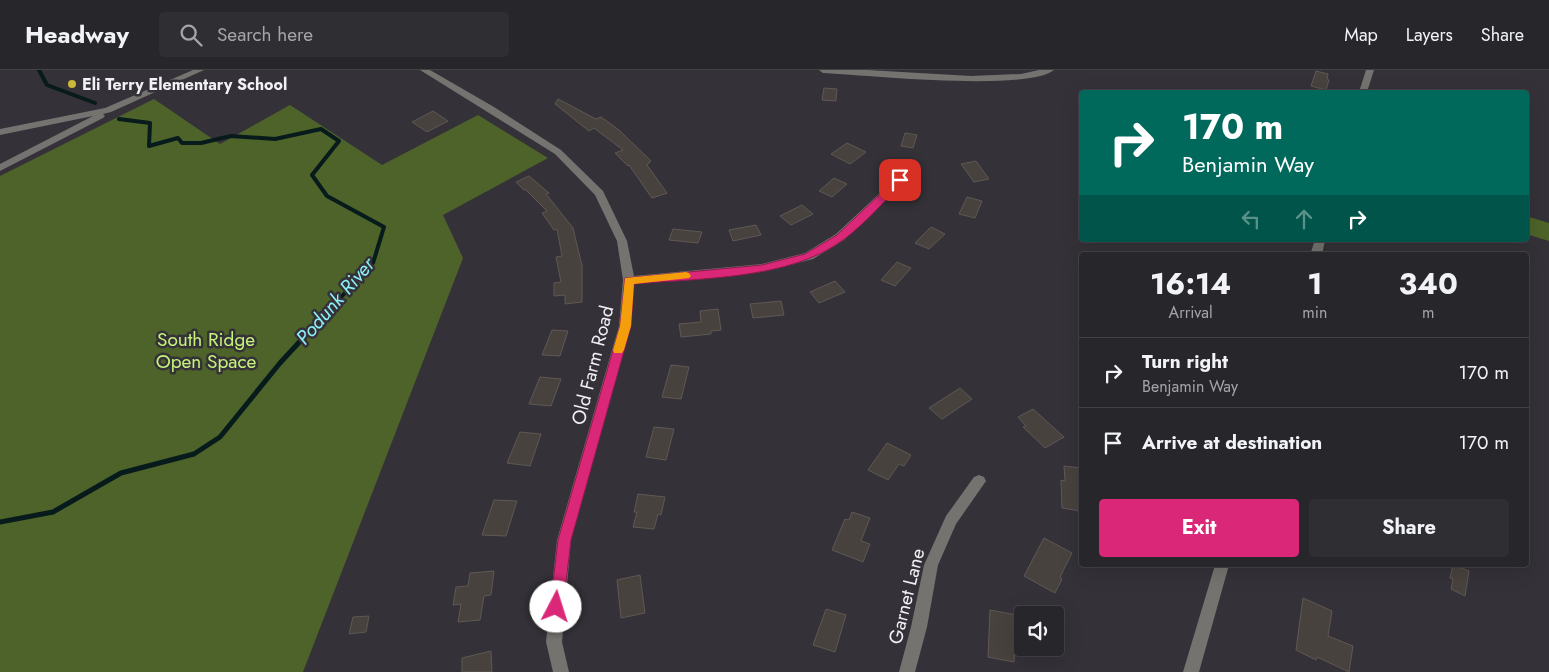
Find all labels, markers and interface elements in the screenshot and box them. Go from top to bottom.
search box [159,12,509,57]
text: Headway [25,17,129,52]
icon: search [177,21,205,49]
text: Search here [217,21,313,48]
text: Map [1344,22,1378,48]
text: Layers [1406,22,1453,48]
text: Share [1481,22,1524,48]
place label: Eli Terry Elementary School [82,73,287,96]
marker: Eli Terry Elementary School [66,78,78,90]
text: 170 m [1182,102,1283,152]
icon: right [1099,110,1164,175]
text: Benjamin Way [1182,148,1314,180]
pin [879,159,921,201]
icon: arrive [886,166,914,194]
icon: left [1237,205,1265,233]
icon: ahead [1290,205,1318,233]
icon: right [1343,205,1371,233]
water label: Podunk River [289,250,382,351]
text: 16:14 [1150,262,1231,305]
text: 1 [1307,262,1323,305]
text: 340 [1398,262,1458,305]
text: Arrival [1169,301,1213,324]
text: min [1302,301,1327,324]
text: m [1422,301,1434,324]
street label: Old Farm Road [565,303,620,428]
park label: South Ridge Open Space [156,326,256,375]
text: Turn right [1142,348,1228,375]
icon: right [1099,359,1127,387]
text: 170 m [1459,359,1509,386]
text: Benjamin Way [1142,375,1238,398]
icon: arrive [1099,429,1127,457]
text: Arrive at destination [1142,429,1322,456]
text: 170 m [1459,429,1509,456]
button: Exit [1099,499,1299,557]
button: Share [1309,499,1509,557]
street label: Garnet Lane [882,545,931,647]
position arrow [529,580,581,632]
map controls [1014,606,1064,656]
button: sound [1014,606,1064,656]

